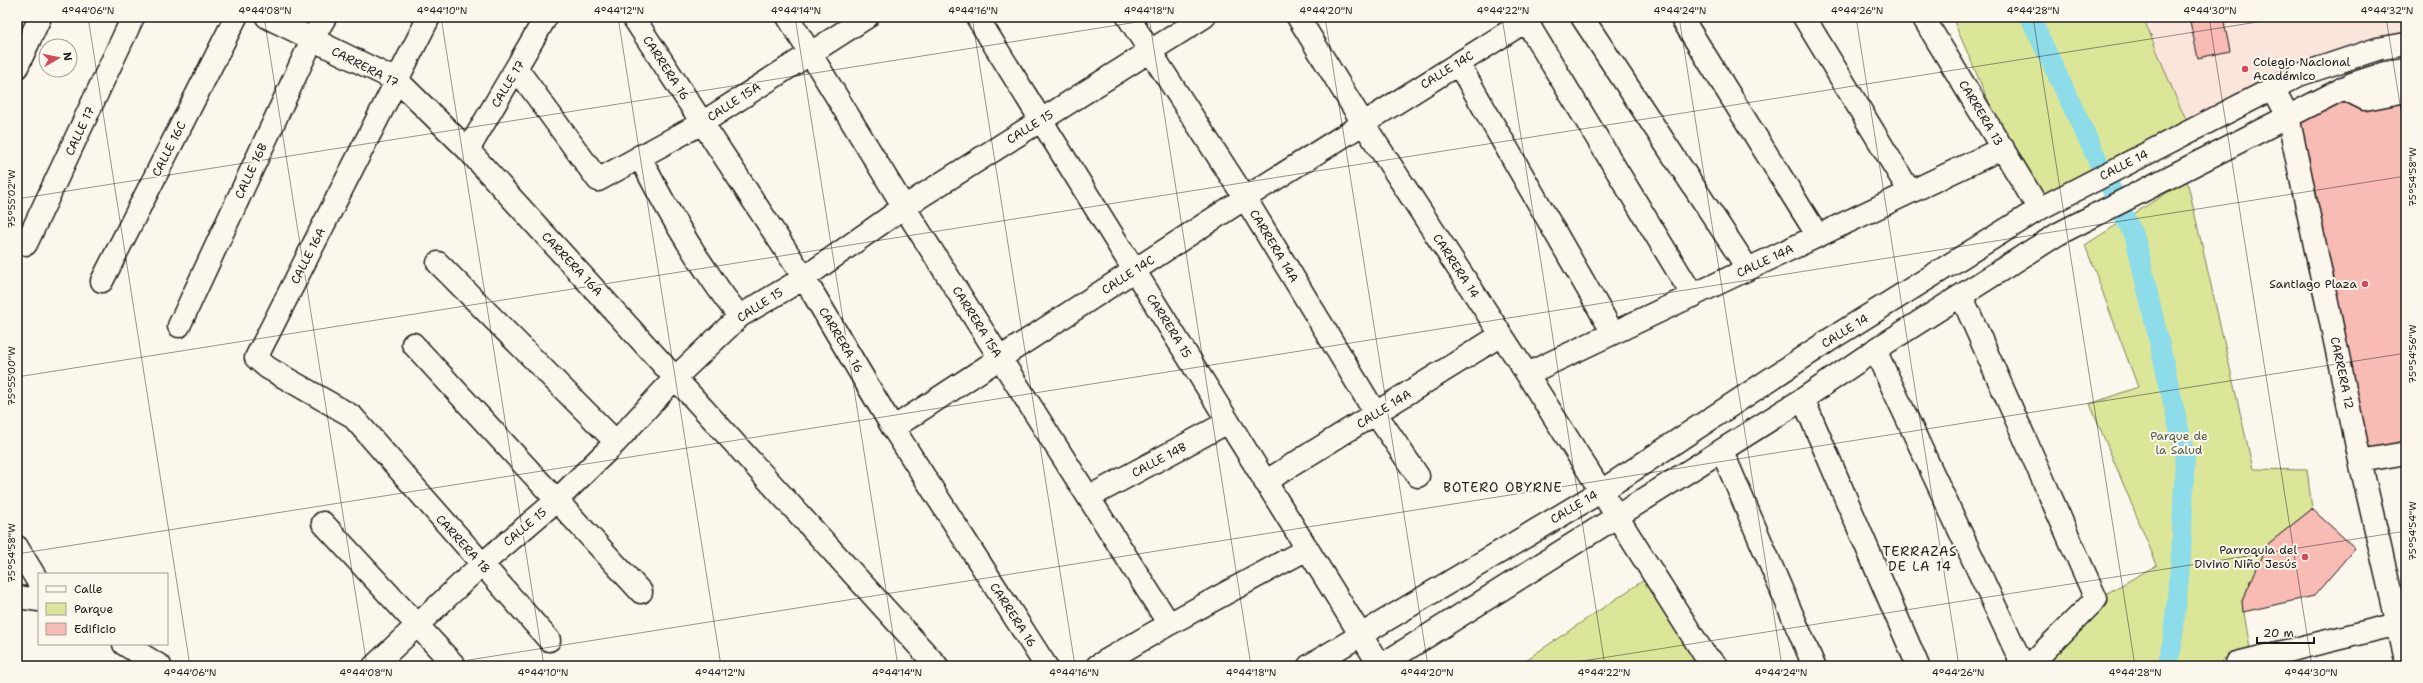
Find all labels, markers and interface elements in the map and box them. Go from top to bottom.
text: 4°44'06"N [62,4,114,17]
text: 4°44'08"N [238,4,292,17]
text: 4°44'10"N [417,4,467,17]
text: 4°44'12"N [594,4,644,17]
text: 4°44'14"N [771,4,821,17]
text: 4°44'16"N [948,4,998,17]
text: 4°44'18"N [1124,4,1174,17]
text: 4°44'20"N [1299,4,1353,17]
text: 4°44'22"N [1477,4,1529,17]
text: 4°44'24"N [1654,4,1706,17]
text: 4°44'26"N [1831,4,1883,17]
text: 4°44'28"N [2006,4,2060,17]
text: 4°44'30"N [2183,4,2237,17]
text: 4°44'32"N [2361,4,2413,17]
street label: CARRERA 16 [639,33,693,103]
north arrow [38,38,78,78]
street label: CARRERA 17 [329,43,401,91]
street label: CALLE 14C [1417,47,1477,93]
text: N [59,51,76,62]
place label: Colegio Nacional Académico [2253,54,2351,84]
street label: CALLE 17 [488,57,528,111]
marker: Colegio Nacional Académico [2240,64,2250,74]
street label: CARRERA 13 [1955,77,2007,149]
street label: CALLE 15A [704,79,764,125]
street label: CALLE 17 [62,104,98,158]
street label: CALLE 15 [1004,106,1056,148]
street label: CALLE 16C [148,119,190,179]
street label: CALLE 16B [231,141,271,201]
street label: CALLE 14 [2097,146,2151,184]
text: 75°54'58"W [2406,147,2419,207]
text: 75°55'02"W [5,169,18,229]
street label: CARRERA 14A [1246,207,1302,286]
street label: CALLE 16A [287,225,329,287]
street label: CARRERA 16A [538,228,606,300]
street label: CARRERA 14 [1429,231,1483,301]
street label: CALLE 14A [1734,241,1796,281]
street label: CALLE 14C [1098,252,1158,298]
place label: Santiago Plaza [2269,276,2358,292]
marker: Santiago Plaza [2360,279,2370,289]
street label: CARRERA 15A [949,283,1006,361]
street label: CALLE 15 [734,284,786,326]
street label: CARRERA 15 [1143,291,1195,361]
street label: CARRERA 16 [815,304,867,376]
street label: CALLE 14 [1818,310,1872,352]
text: 75°54'56"W [2406,324,2419,384]
street label: CARRERA 12 [2327,335,2357,411]
text: 75°55'00"W [5,346,18,406]
street label: CALLE 14A [1354,386,1414,432]
park label: Parque de la Salud [2150,428,2208,458]
street label: CALLE 14B [1129,439,1189,481]
district label: BOTERO OBYRNE [1443,479,1563,496]
street label: CALLE 14 [1547,487,1601,527]
text: 75°54'54"W [2406,501,2419,561]
street label: CALLE 15 [500,504,550,550]
street label: CARRERA 18 [432,511,494,577]
text: 75°54'58"W [5,523,18,583]
place label: Parroquia del Divino Niño Jesús [2194,542,2297,572]
district label: TERRAZAS DE LA 14 [1883,543,1957,575]
marker: Parroquia del Divino Niño Jesús [2300,552,2310,562]
legend [38,573,168,645]
street label: CARRERA 16 [986,580,1040,650]
text: Calle [74,581,103,597]
text: Parque [74,601,113,617]
scale bar [2257,619,2314,645]
text: Edificio [74,621,116,637]
text: 20 m [2263,625,2294,641]
text: 4°44'06"N [164,666,216,679]
text: 4°44'08"N [339,666,393,679]
text: 4°44'10"N [518,666,568,679]
text: 4°44'12"N [695,666,745,679]
text: 4°44'14"N [872,666,922,679]
text: 4°44'16"N [1049,666,1099,679]
text: 4°44'18"N [1226,666,1276,679]
text: 4°44'20"N [1400,666,1454,679]
text: 4°44'22"N [1578,666,1630,679]
text: 4°44'24"N [1755,666,1807,679]
text: 4°44'26"N [1932,666,1984,679]
text: 4°44'28"N [2108,666,2162,679]
text: 4°44'30"N [2284,666,2338,679]

